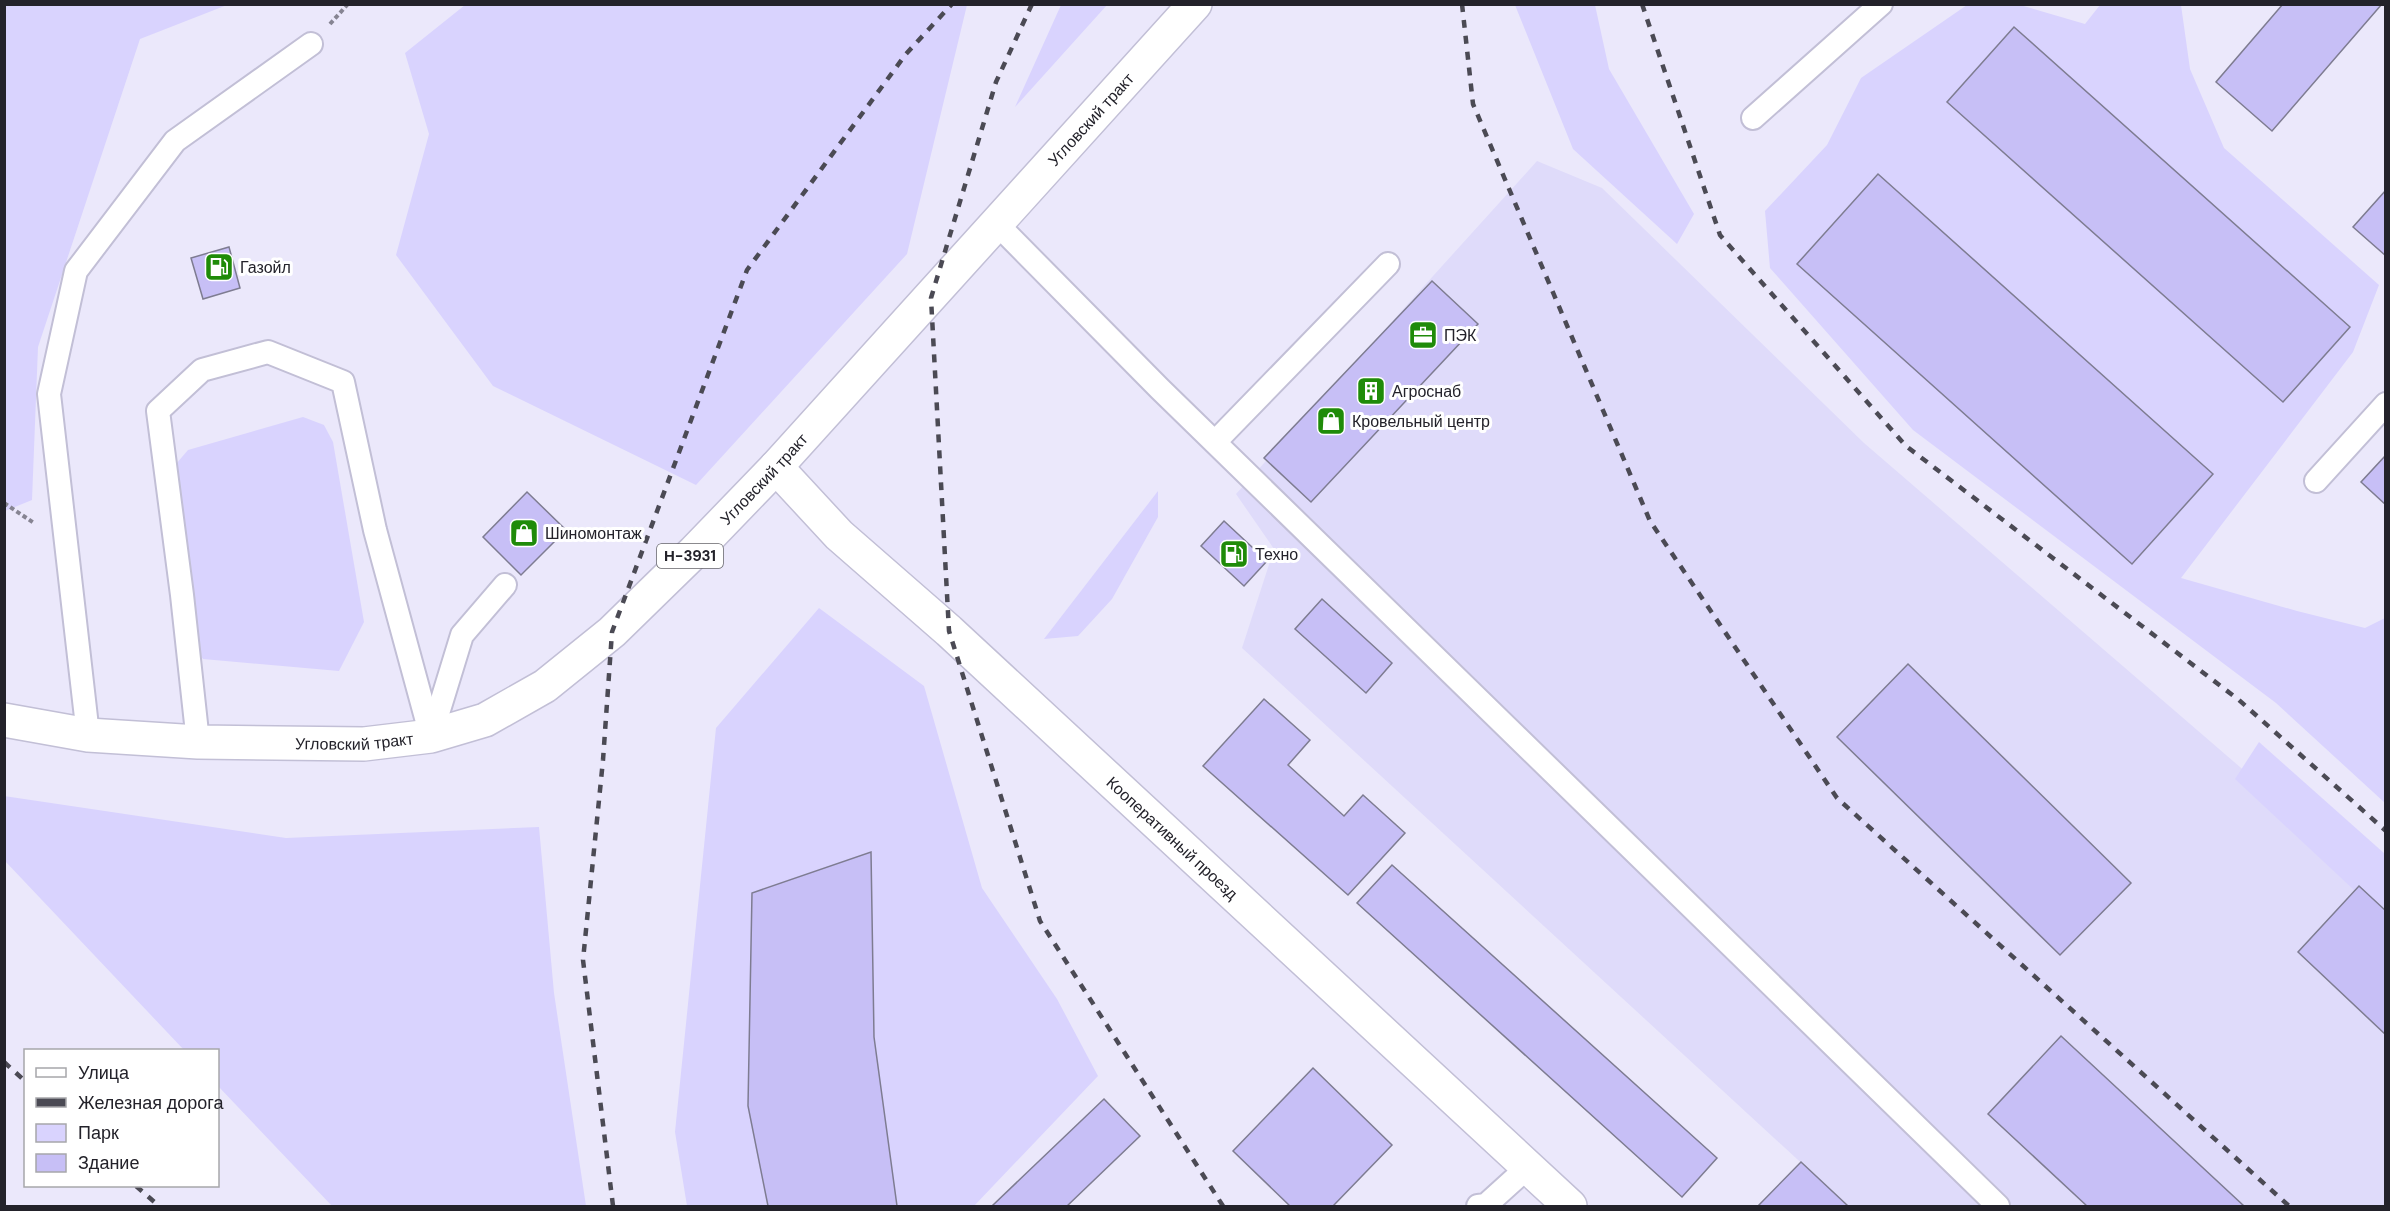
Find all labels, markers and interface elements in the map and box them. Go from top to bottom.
street label: Угловский тракт [1044,68,1139,171]
fuel station icon: Газойл [203,251,235,283]
place label: Газойл [240,257,291,278]
office icon: ПЭК [1407,319,1439,351]
place label: ПЭК [1444,325,1477,346]
building icon: Агроснаб [1355,375,1387,407]
place label: Агроснаб [1392,381,1461,402]
shop icon: Кровельный центр [1315,405,1347,437]
place label: Кровельный центр [1352,411,1490,432]
street label: Угловский тракт [716,429,813,530]
shop icon: Шиномонтаж [508,517,540,549]
place label: Шиномонтаж [545,523,642,544]
fuel station icon: Техно [1218,538,1250,570]
road number: Н-3931 [657,544,723,568]
place label: Техно [1255,544,1298,565]
street label: Угловский тракт [295,728,415,755]
street label: Кооперативный проезд [1102,772,1243,905]
legend [24,1049,219,1187]
text: Улица [78,1061,130,1085]
text: Железная дорога [78,1091,224,1115]
text: Парк [78,1121,119,1145]
text: Здание [78,1151,139,1175]

